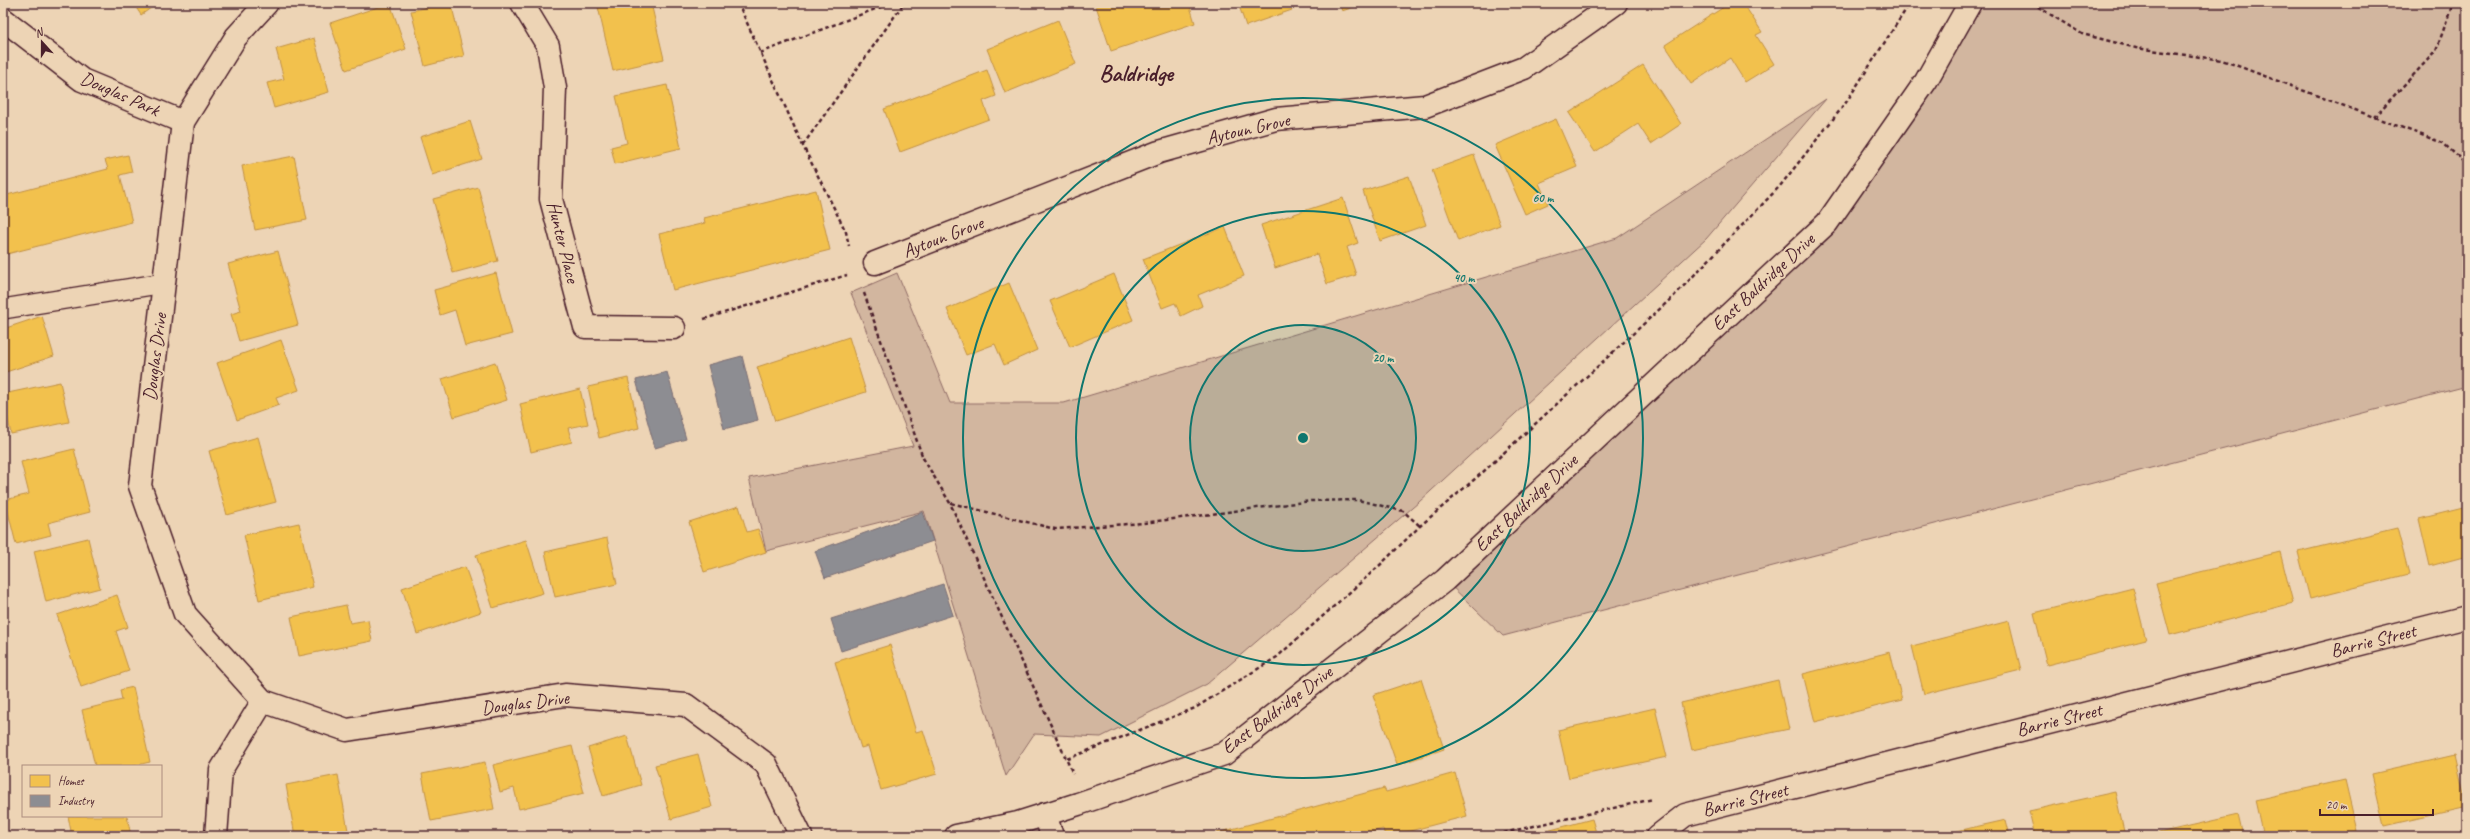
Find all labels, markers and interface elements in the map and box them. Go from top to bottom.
north arrow [22,22,62,62]
text: N [33,24,46,40]
district label: Baldridge [1099,59,1175,88]
street label: Douglas Park [77,66,164,122]
street label: Aytoun Grove [1204,107,1294,150]
text: 60 m [1533,190,1555,206]
street label: Hunter Place [541,199,585,287]
street label: Aytoun Grove [899,210,988,263]
street label: East Baldridge Drive [1706,227,1821,336]
text: 40 m [1454,270,1475,286]
street label: Douglas Drive [138,310,172,402]
text: 20 m [1373,350,1394,366]
centre of rings [1296,431,1310,445]
street label: East Baldridge Drive [1469,448,1584,557]
street label: Barrie Street [2328,618,2420,663]
street label: East Baldridge Drive [1217,659,1339,760]
street label: Douglas Drive [480,686,572,720]
street label: Barrie Street [2014,697,2106,742]
legend [22,765,162,817]
text: Homes [58,773,85,789]
street label: Barrie Street [1700,777,1792,822]
scale bar [2320,791,2433,817]
text: Industry [58,793,95,809]
text: 20 m [2326,797,2348,813]

